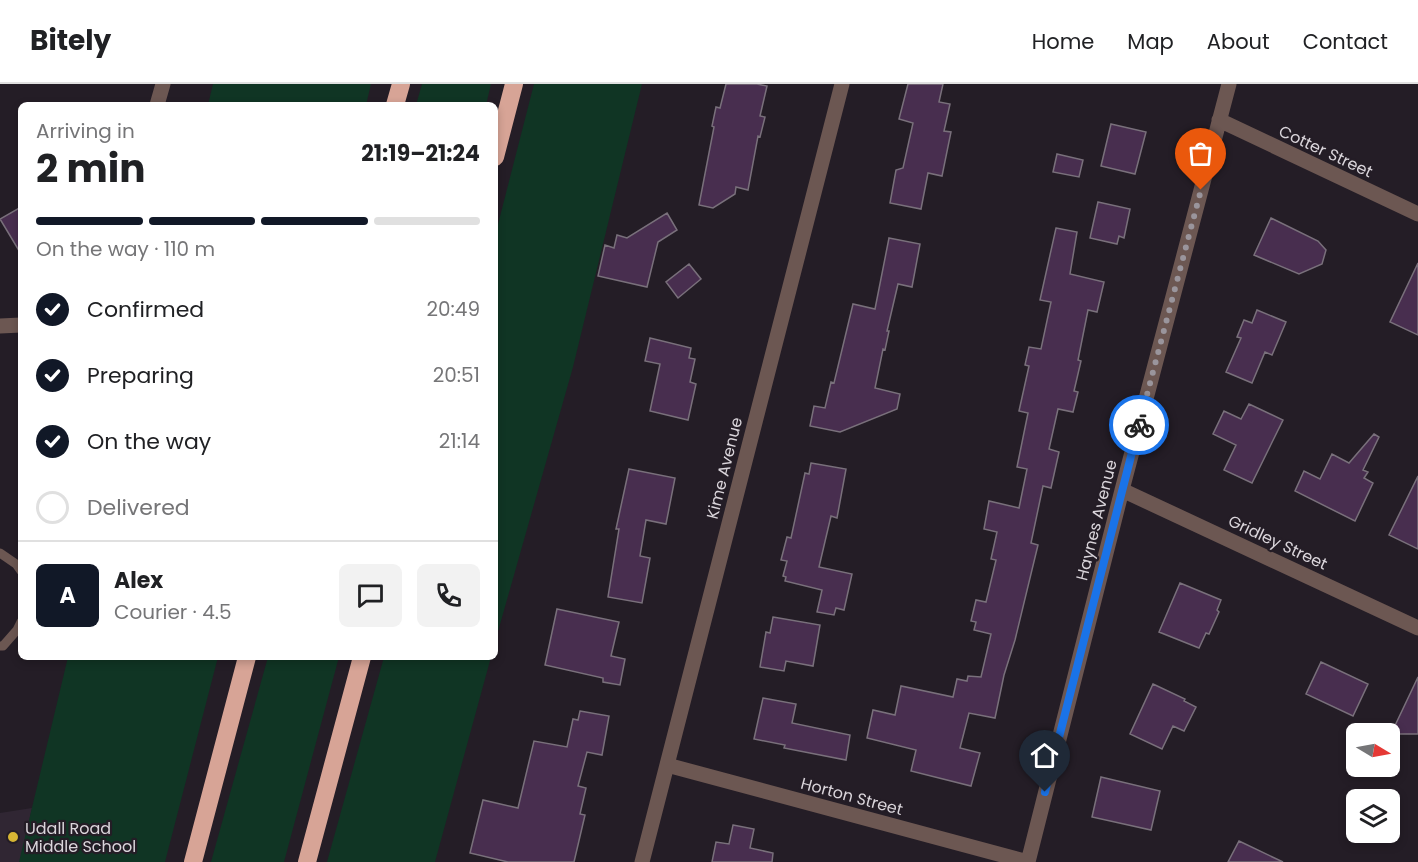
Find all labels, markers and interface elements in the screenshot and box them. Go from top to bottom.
text: Bitely [30,21,111,60]
text: Home [1032,27,1094,56]
text: Map [1127,27,1174,56]
text: About [1207,27,1270,56]
text: Contact [1303,27,1388,56]
text: Arriving in [36,117,135,145]
street label: Cotter Street [1275,120,1377,183]
pin [1175,128,1226,190]
icon: bag [1184,137,1217,170]
text: 21:19–21:24 [361,138,480,169]
text: 2 min [36,141,146,196]
text: On the way · 110 m [36,235,215,263]
icon: check [36,293,69,326]
text: Confirmed [87,294,204,325]
text: 20:49 [427,295,480,323]
icon: check [36,359,69,392]
text: Preparing [87,360,194,391]
text: 20:51 [433,361,480,389]
courier [1109,395,1169,455]
icon: bike [1123,409,1156,442]
street label: Kime Avenue [701,415,748,521]
icon: check [36,425,69,458]
text: On the way [87,426,211,457]
text: 21:14 [439,427,480,455]
street label: Haynes Avenue [1070,457,1123,583]
text: Delivered [87,492,190,523]
street label: Gridley Street [1224,509,1331,576]
button: chat [339,564,402,627]
button: phone [417,564,480,627]
text: Alex [114,565,163,596]
text: A [59,580,76,611]
text: Courier · 4.5 [114,598,232,626]
north arrow [1346,723,1400,777]
map controls [1346,723,1400,843]
pin [1019,730,1070,792]
icon: home [1028,739,1061,772]
street label: Horton Street [798,772,906,821]
button: layers [1346,789,1400,843]
place label: Udall Road Middle School [25,817,136,858]
marker: Udall Road Middle School [6,830,20,844]

